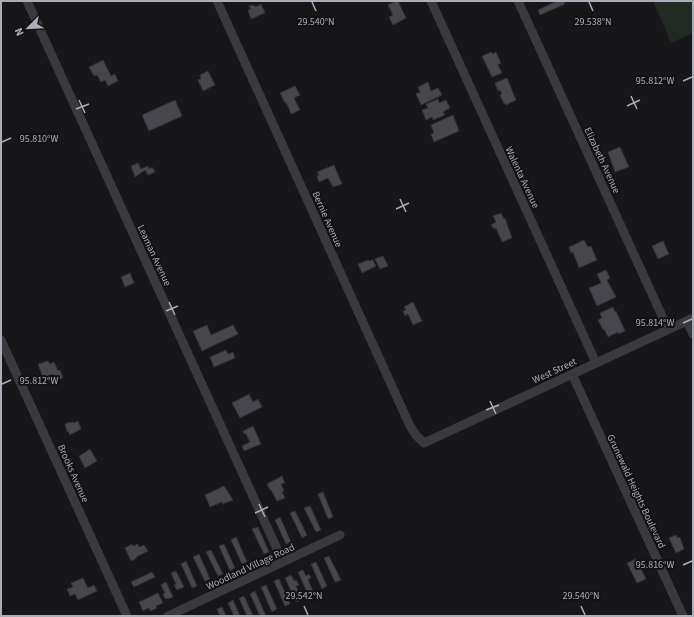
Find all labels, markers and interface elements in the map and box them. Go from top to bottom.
north arrow [8,8,48,48]
text: 29.540°N [297,15,335,29]
text: 29.538°N [574,15,612,29]
text: N [11,25,28,38]
text: 95.812°W [636,74,674,88]
street label: Elizabeth Avenue [581,125,624,196]
text: 95.810°W [20,132,58,146]
street label: Walenta Avenue [502,144,543,211]
street label: Bernie Avenue [308,189,346,250]
street label: Leaman Avenue [134,222,174,288]
text: 95.814°W [636,316,674,330]
street label: West Street [530,354,579,387]
text: 95.812°W [20,374,58,388]
street label: Grunewald Heights Boulevard [603,432,669,551]
street label: Brooks Avenue [54,442,92,505]
street label: Woodland Village Road [204,540,297,594]
text: 95.816°W [636,558,674,572]
text: 29.542°N [285,589,323,603]
text: 29.540°N [562,589,600,603]

